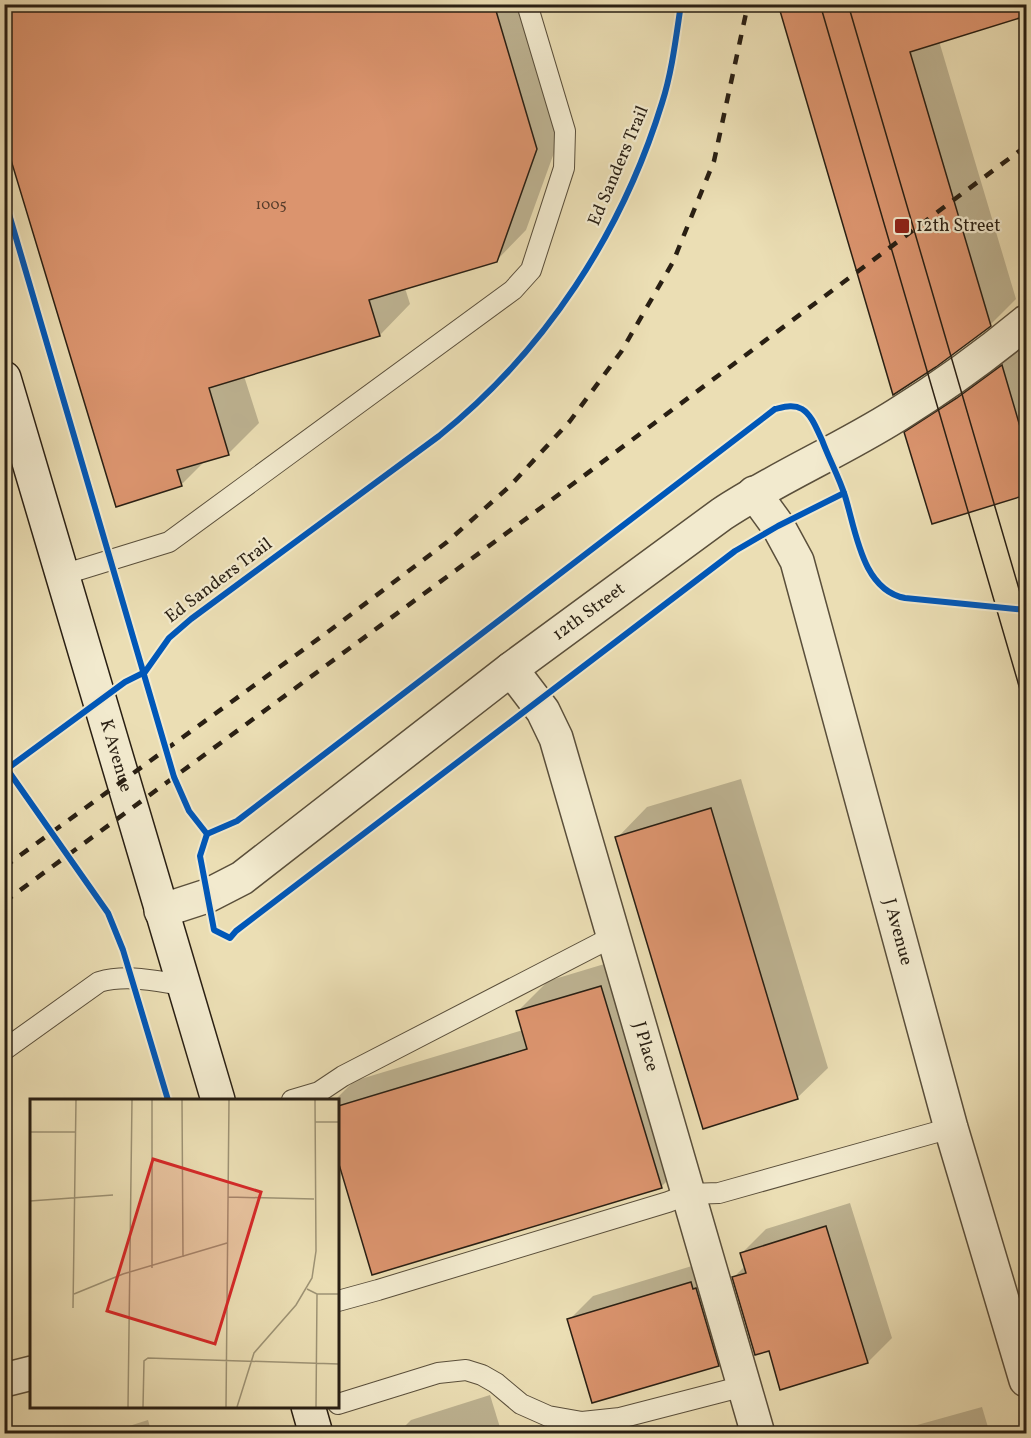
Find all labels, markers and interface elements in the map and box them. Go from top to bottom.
street label: Ed Sanders Trail [582,102,656,230]
house number: 1005 [255,195,287,216]
place label: 12th Street [916,214,1000,239]
marker: 12th Street [893,217,911,235]
street label: Ed Sanders Trail [160,532,278,630]
street label: 12th Street [547,577,630,647]
street label: K Avenue [93,716,139,795]
street label: J Avenue [877,896,919,968]
street label: J Place [626,1019,665,1074]
inset map [30,1099,339,1408]

